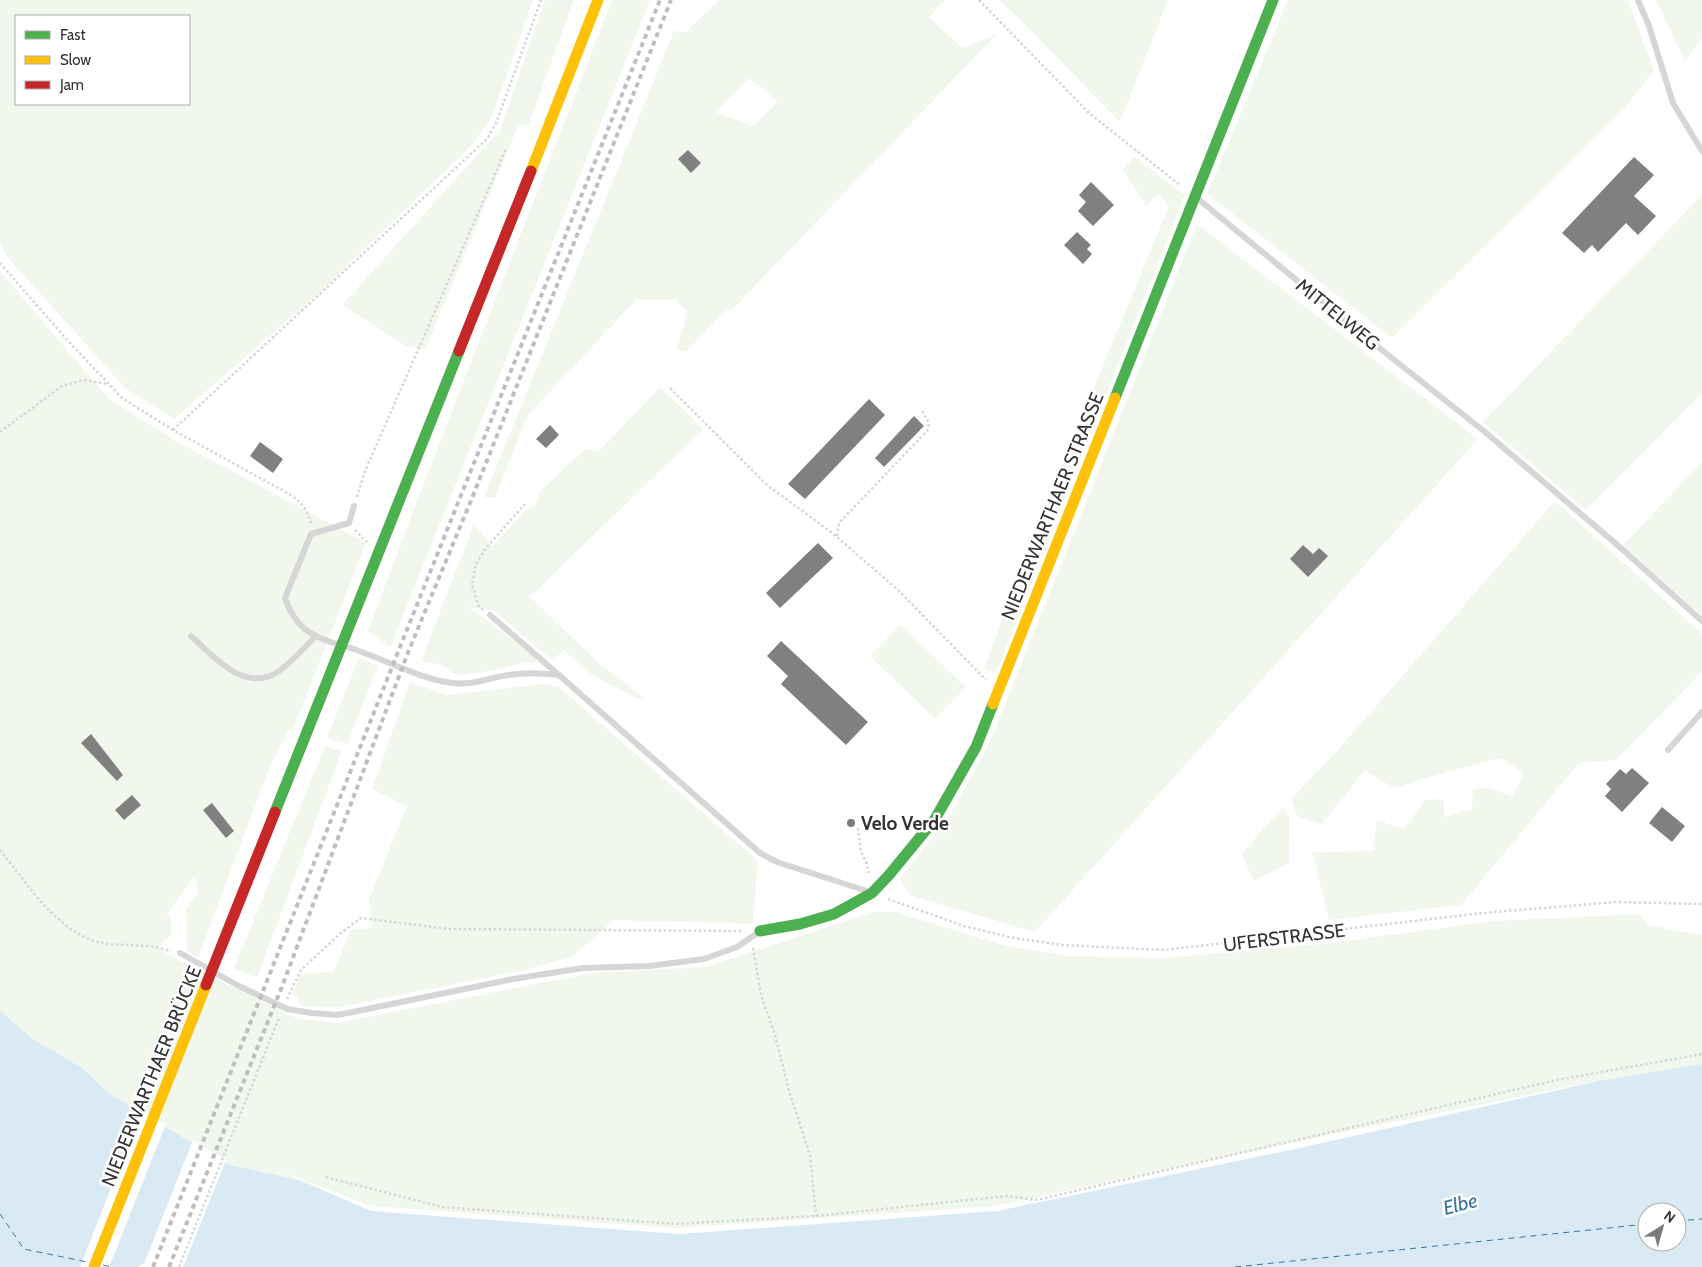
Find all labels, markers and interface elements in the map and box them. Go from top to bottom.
legend [15,15,190,105]
text: Fast [60,26,85,44]
text: Slow [60,51,91,69]
text: Jam [59,76,84,94]
street label: MITTELWEG [1291,274,1384,355]
street label: NIEDERWARTHAER STRASSE [996,389,1109,623]
place label: Velo Verde [861,812,949,835]
marker: Velo Verde [845,817,857,829]
street label: UFERSTRASSE [1222,919,1346,956]
street label: NIEDERWARTHAER BRÜCKE [97,963,206,1190]
water label: Elbe [1440,1188,1480,1220]
north arrow [1637,1202,1687,1252]
text: N [1660,1206,1679,1227]

